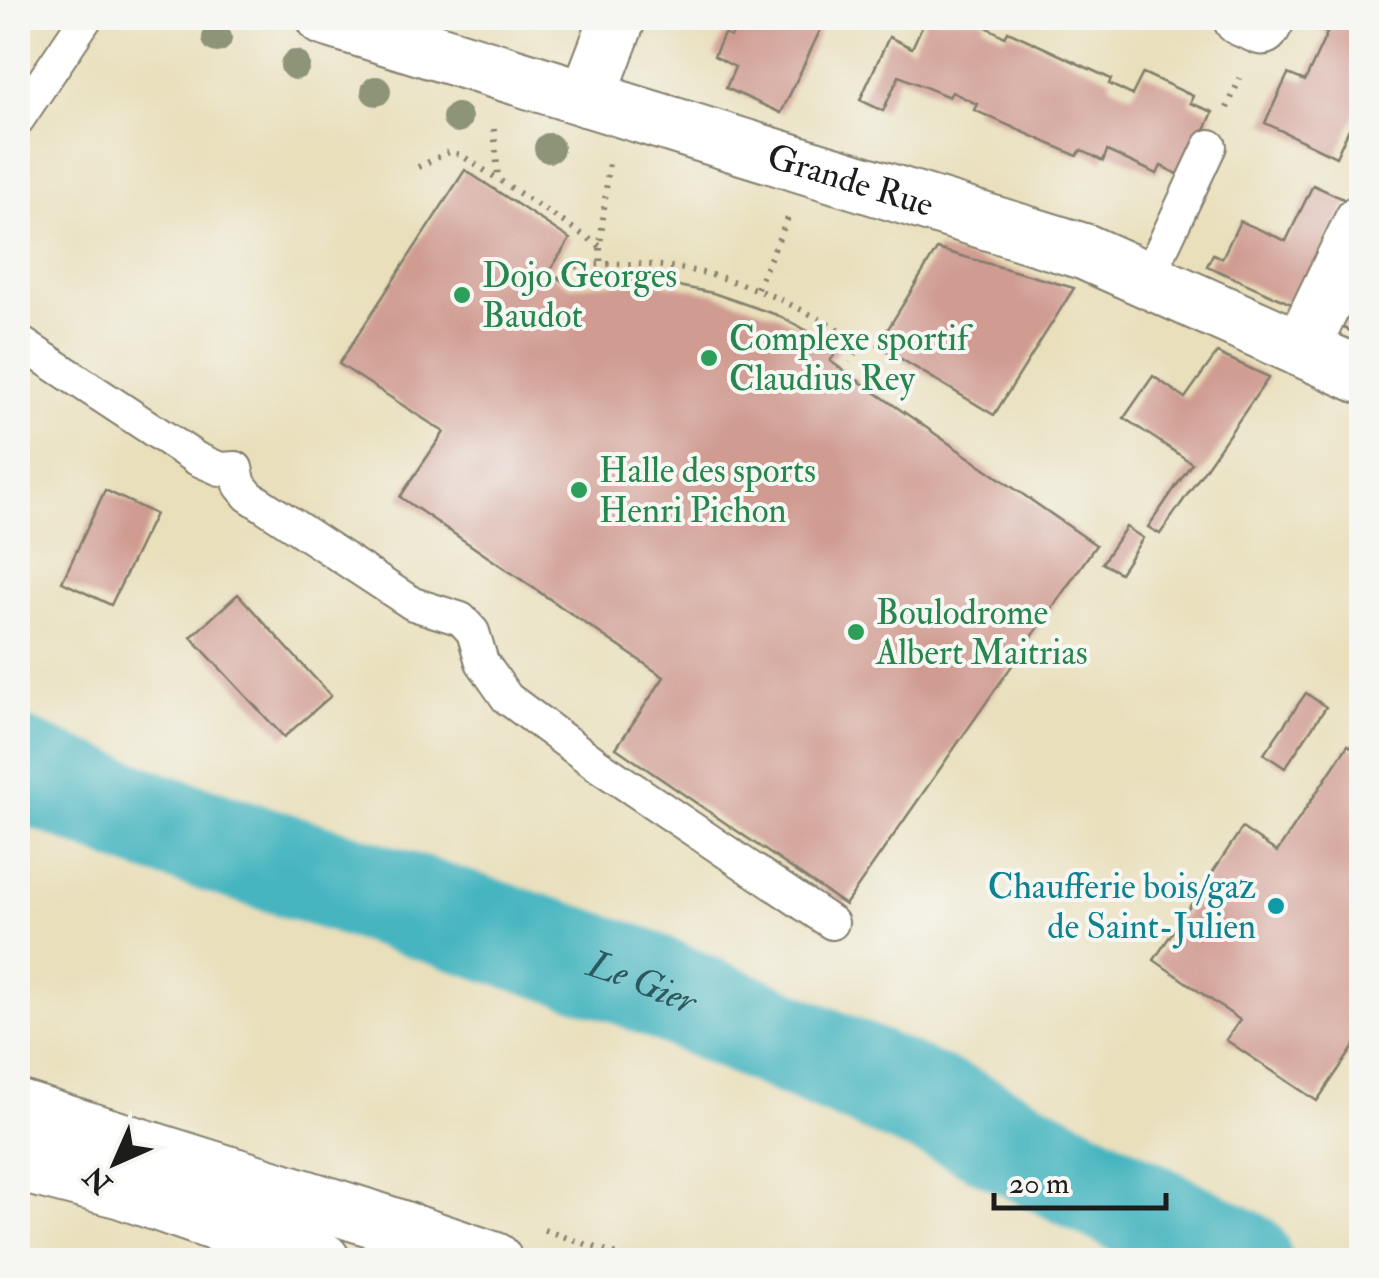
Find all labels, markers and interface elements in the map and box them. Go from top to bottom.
street label: Grande Rue [762,135,939,227]
place label: Dojo Georges Baudot [482,254,677,338]
marker: Dojo Georges Baudot [451,284,473,306]
place label: Complexe sportif Claudius Rey [729,317,973,401]
marker: Complexe sportif Claudius Rey [698,347,720,369]
place label: Halle des sports Henri Pichon [599,449,816,533]
marker: Halle des sports Henri Pichon [568,479,590,501]
place label: Boulodrome Albert Maitrias [875,591,1088,675]
marker: Boulodrome Albert Maitrias [845,621,867,643]
place label: Chaufferie bois/gaz de Saint-Julien [988,865,1256,949]
marker: Chaufferie bois/gaz de Saint-Julien [1265,895,1287,917]
water label: Le Gier [580,939,705,1027]
north arrow [65,1113,165,1213]
scale bar [994,1148,1166,1210]
text: N [76,1158,120,1202]
text: 20 m [1009,1165,1069,1202]

